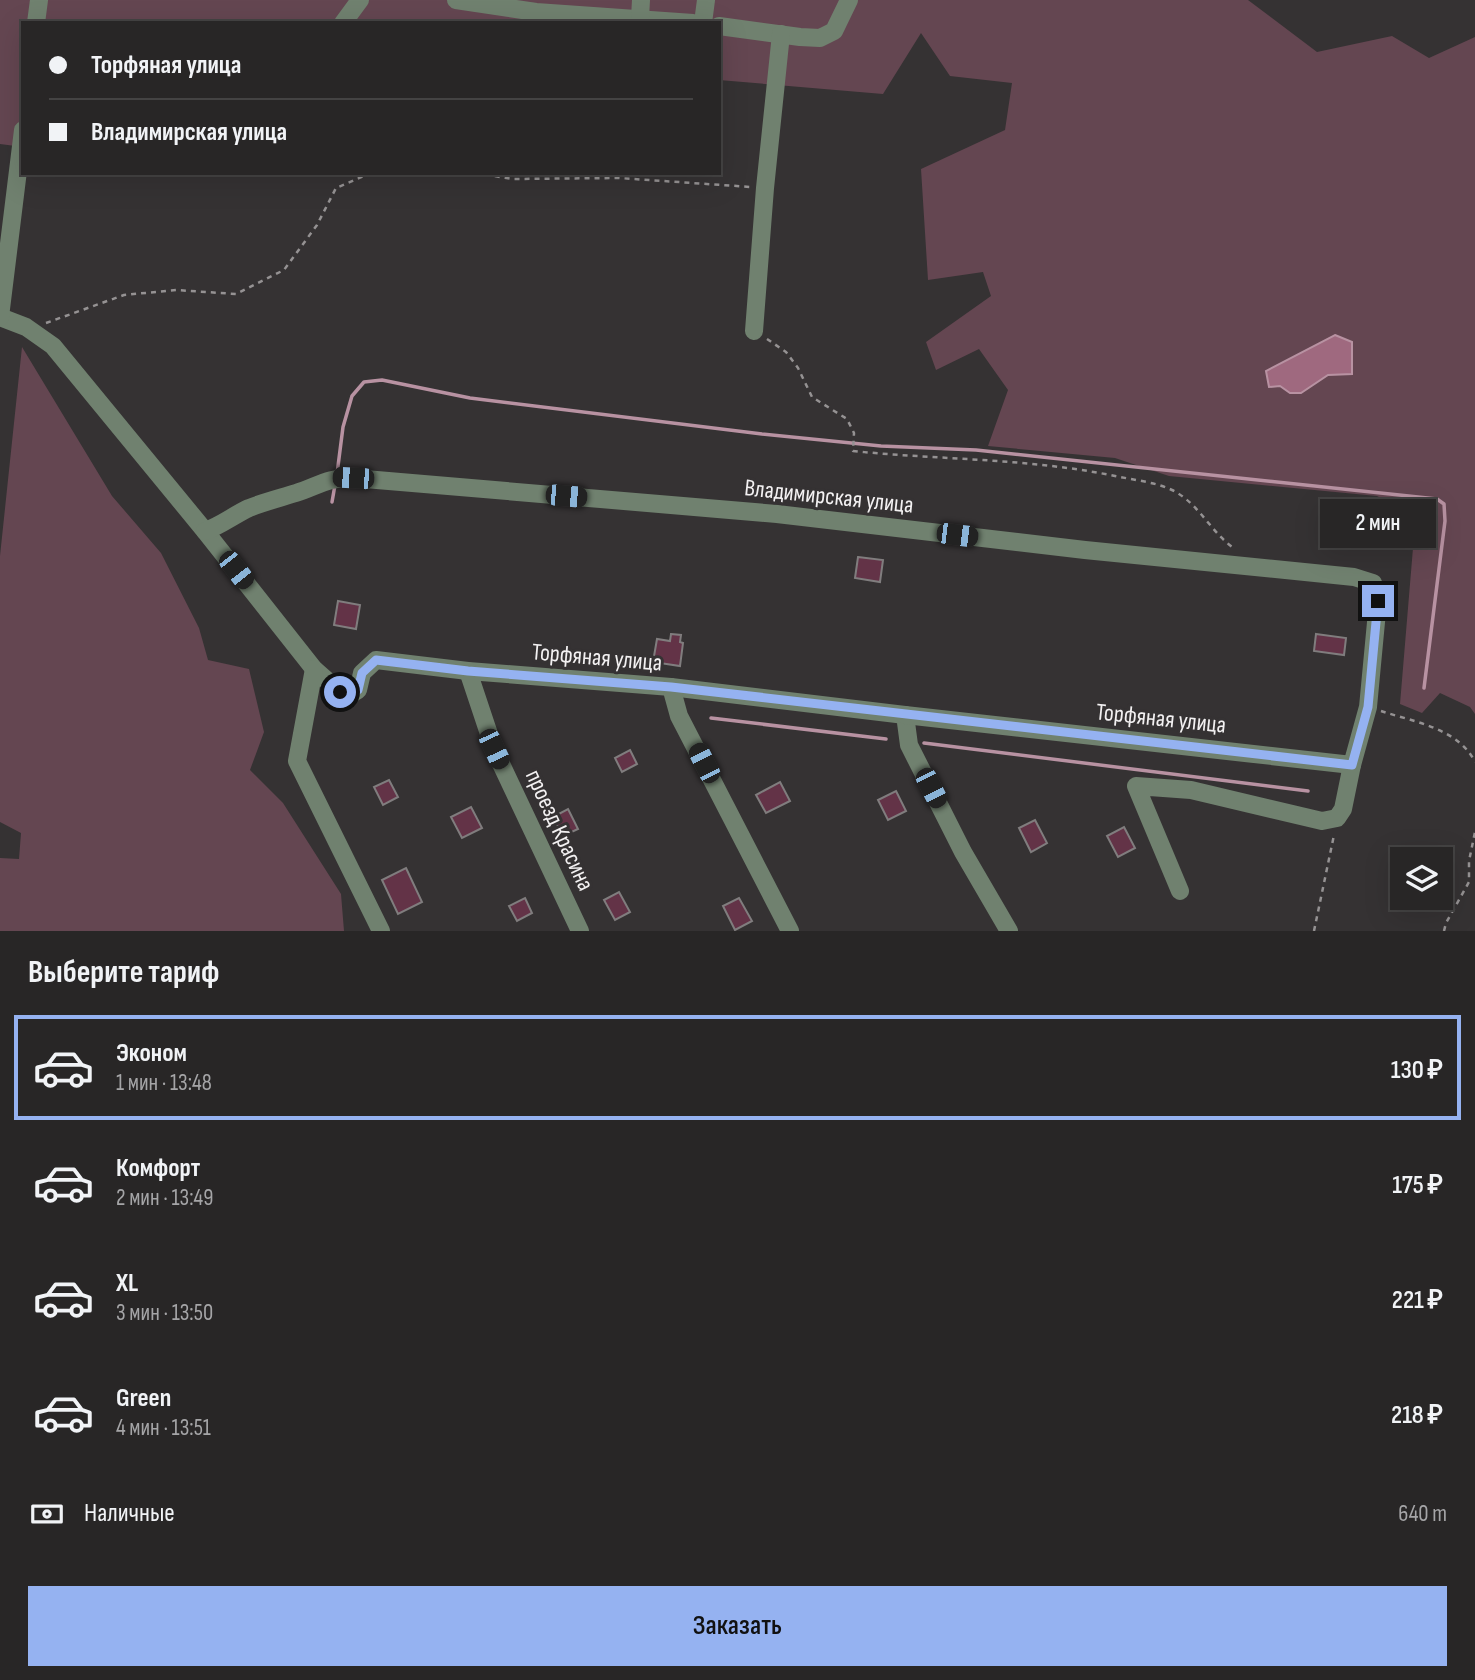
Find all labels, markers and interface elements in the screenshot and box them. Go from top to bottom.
text: Торфяная улица [91,50,241,81]
text: Владимирская улица [91,117,287,148]
car [332,466,375,490]
street label: Владимирская улица [743,473,915,520]
car [545,484,588,508]
callout: 2 мин [1320,500,1436,548]
text: 2 мин [1356,509,1400,537]
car [935,522,980,548]
car [215,547,258,593]
route end [1362,585,1394,617]
street label: Торфяная улица [531,637,663,678]
route start [324,676,356,708]
street label: Торфяная улица [1095,697,1227,740]
car [476,726,513,772]
car [686,740,723,786]
street label: проезд Красина [519,765,600,895]
car [913,765,950,811]
map controls [1390,847,1453,910]
button: layers [1390,847,1453,910]
text: Выберите тариф [28,953,219,992]
icon: car [32,1036,95,1099]
text: Эконом [116,1038,187,1069]
text: 130 ₽ [1391,1055,1443,1086]
text: 1 мин · 13:48 [116,1069,212,1097]
icon: car [32,1151,95,1214]
text: Комфорт [116,1153,200,1184]
text: 175 ₽ [1392,1170,1443,1201]
text: 2 мин · 13:49 [116,1184,213,1212]
icon: car [32,1266,95,1329]
text: XL [116,1268,138,1299]
text: 221 ₽ [1392,1285,1443,1316]
text: 3 мин · 13:50 [116,1299,213,1327]
icon: car [32,1381,95,1444]
text: Green [116,1383,171,1414]
text: 218 ₽ [1391,1400,1443,1431]
text: 4 мин · 13:51 [116,1414,211,1442]
icon: cash [28,1495,66,1533]
text: Наличные [84,1498,175,1529]
text: 640 m [1398,1500,1447,1528]
button: Заказать [28,1586,1447,1666]

